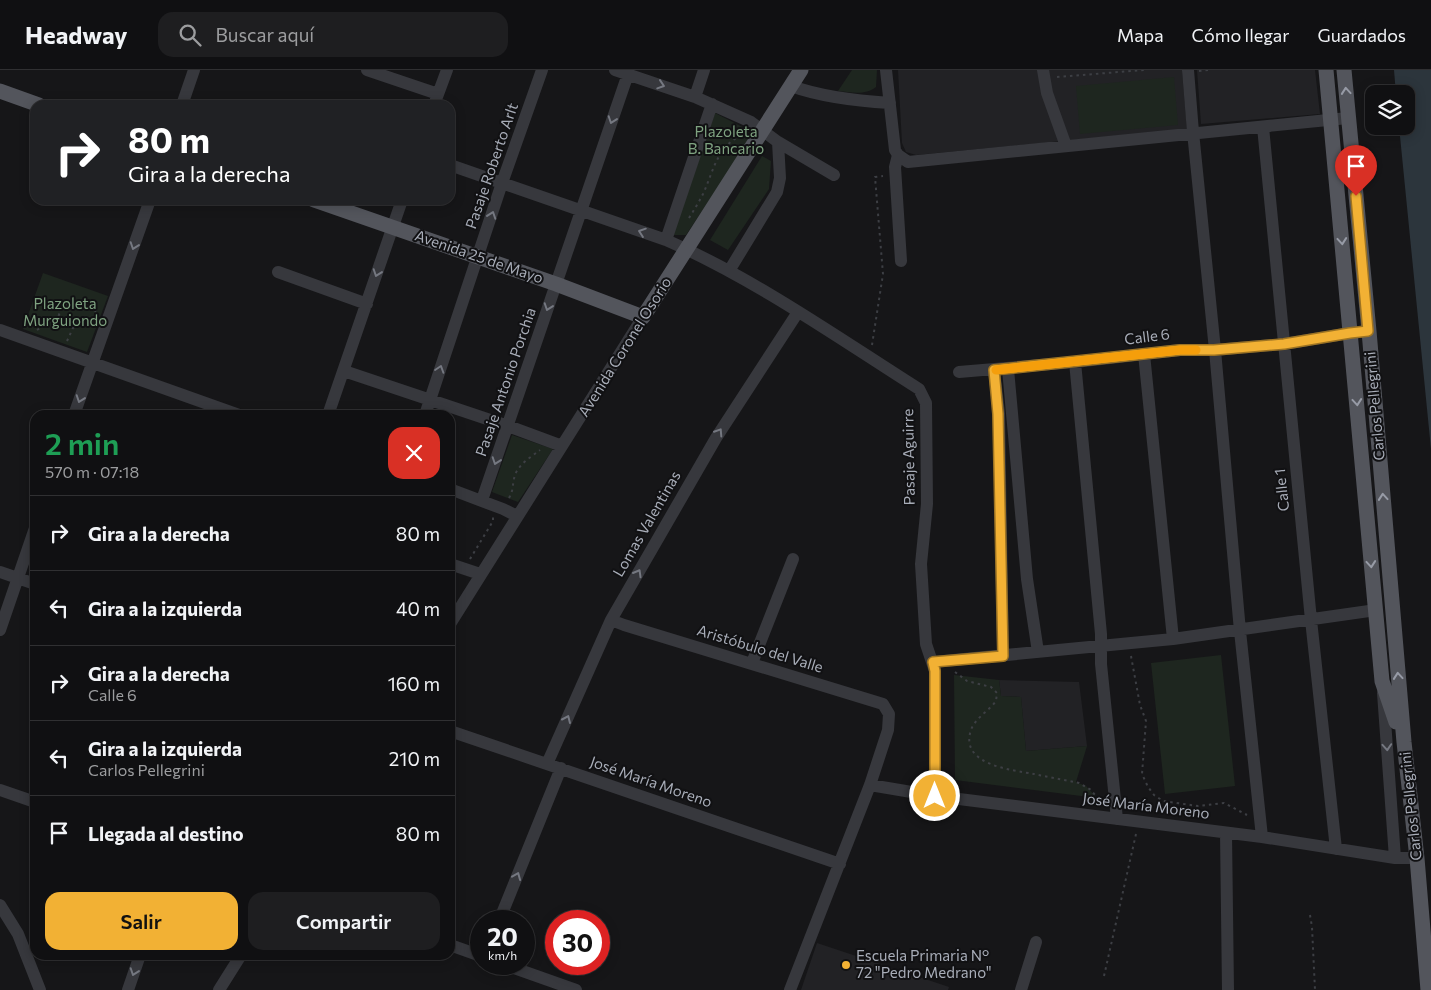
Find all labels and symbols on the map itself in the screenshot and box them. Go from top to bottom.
one-way arrow [656,80,665,90]
one-way arrow [1340,86,1351,94]
street label: Pasaje Roberto Arlt [461,100,521,231]
one-way arrow [608,116,618,124]
park label: Plazoleta B. Bancario [688,122,764,157]
pin [1335,145,1377,196]
one-way arrow [486,211,496,219]
street label: Avenida 25 de Mayo [413,226,546,286]
one-way arrow [638,227,646,237]
one-way arrow [1336,237,1347,245]
one-way arrow [130,241,140,250]
one-way arrow [373,269,383,277]
street label: Avenida Coronel Osorio [574,273,674,419]
park label: Plazoleta Murguiondo [23,294,107,329]
one-way arrow [544,303,554,311]
street label: Pasaje Antonio Porchia [471,305,539,459]
street label: Calle 6 [1123,324,1171,348]
street label: Carlos Pellegrini [1360,351,1388,461]
one-way arrow [435,365,445,374]
one-way arrow [76,395,86,403]
one-way arrow [1351,399,1362,407]
street label: Pasaje Aguirre [898,409,918,505]
one-way arrow [713,429,722,438]
one-way arrow [492,456,502,465]
street label: Lomas Valentinas [609,467,684,580]
street label: Calle 1 [1270,468,1292,512]
one-way arrow [1377,492,1388,500]
one-way arrow [1366,560,1377,568]
one-way arrow [632,569,642,578]
street label: Aristóbulo del Valle [695,620,826,676]
one-way arrow [1393,672,1404,680]
one-way arrow [560,715,571,724]
one-way arrow [1381,743,1392,751]
street label: Carlos Pellegrini [1395,751,1425,861]
street label: José María Moreno [588,752,715,810]
position arrow [908,769,960,821]
street label: José María Moreno [1082,788,1211,822]
one-way arrow [511,872,522,881]
speed limit sign: 30 [545,910,610,975]
place label: Escuela Primaria N° 72 "Pedro Medrano" [856,946,992,981]
marker: Escuela Primaria N° 72 "Pedro Medrano" [840,959,852,971]
one-way arrow [130,968,140,976]

